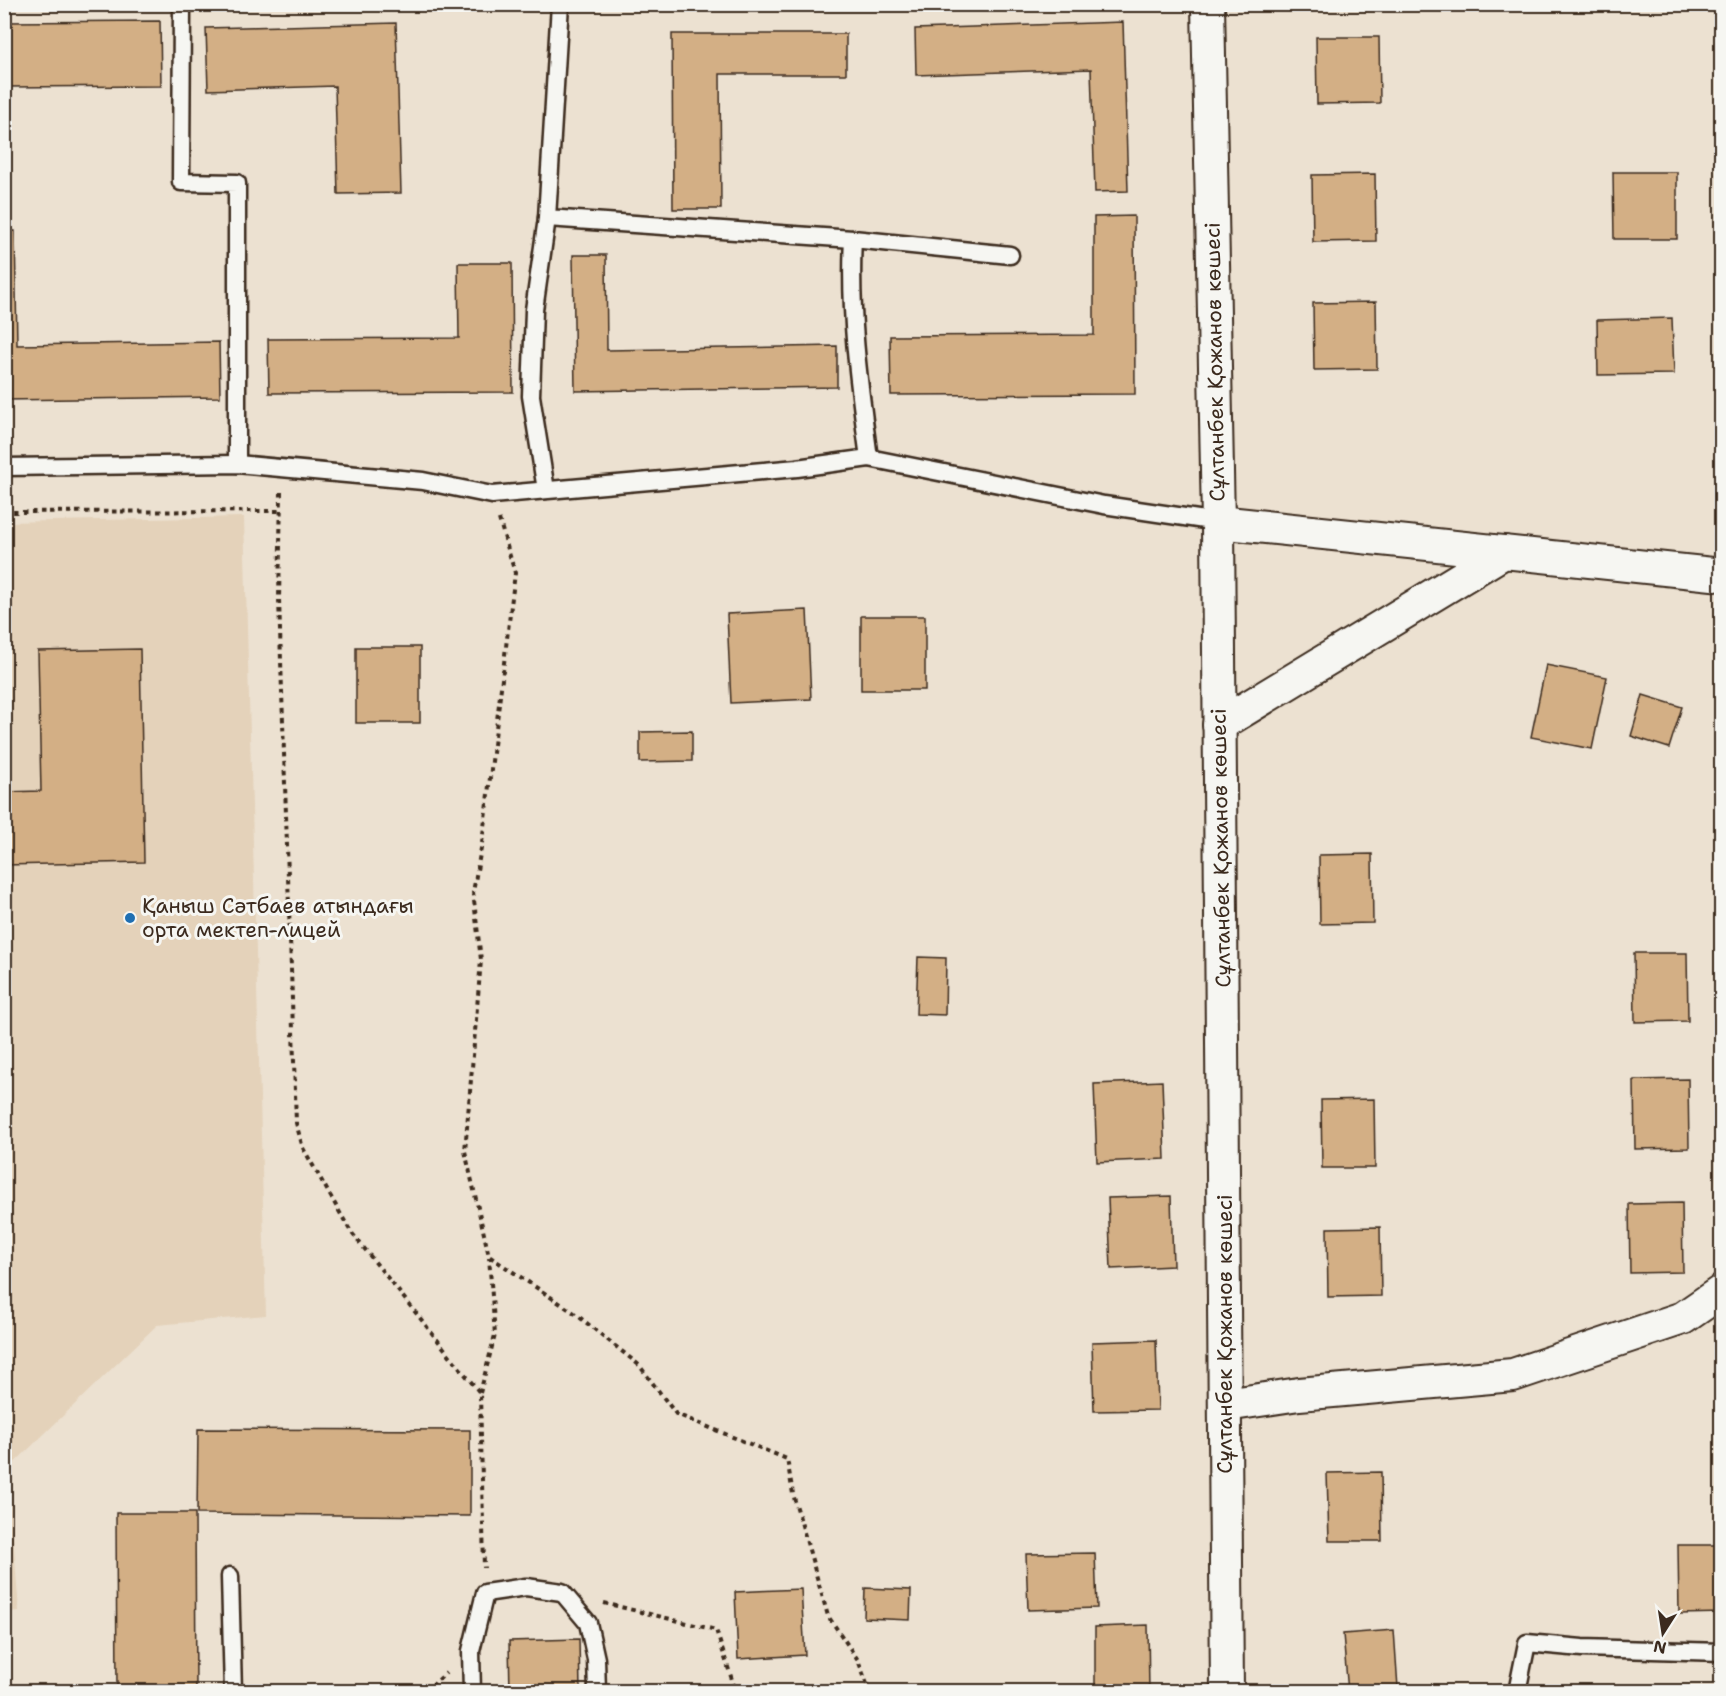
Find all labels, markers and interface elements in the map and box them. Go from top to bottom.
street label: Сұлтанбек Қожанов көшесі [1199,222,1231,502]
street label: Сұлтанбек Қожанов көшесі [1205,708,1237,988]
place label: Қаныш Сәтбаев атындағы орта мектеп-лицей [142,892,414,944]
marker: Қаныш Сәтбаев атындағы орта мектеп-лицей [123,911,137,925]
street label: Сұлтанбек Қожанов көшесі [1211,1194,1239,1474]
north arrow [1633,1603,1693,1663]
text: N [1652,1636,1668,1659]

